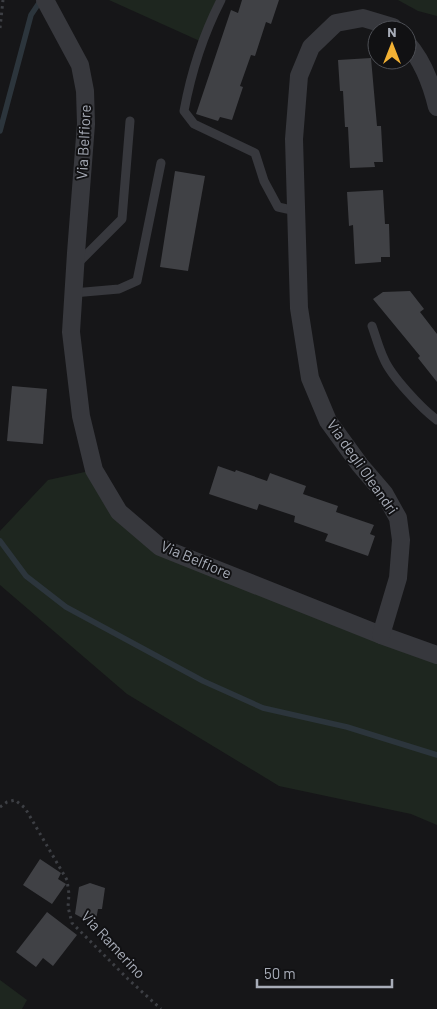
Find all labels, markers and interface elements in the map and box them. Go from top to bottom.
north arrow [367,20,417,70]
text: N [387,23,397,40]
street label: Via Belfiore [72,104,94,180]
street label: Via degli Oleandri [323,416,402,517]
street label: Via Belfiore [158,536,234,582]
street label: Via Ramerino [78,907,150,982]
scale bar [257,956,392,988]
text: 50 m [264,964,296,982]

